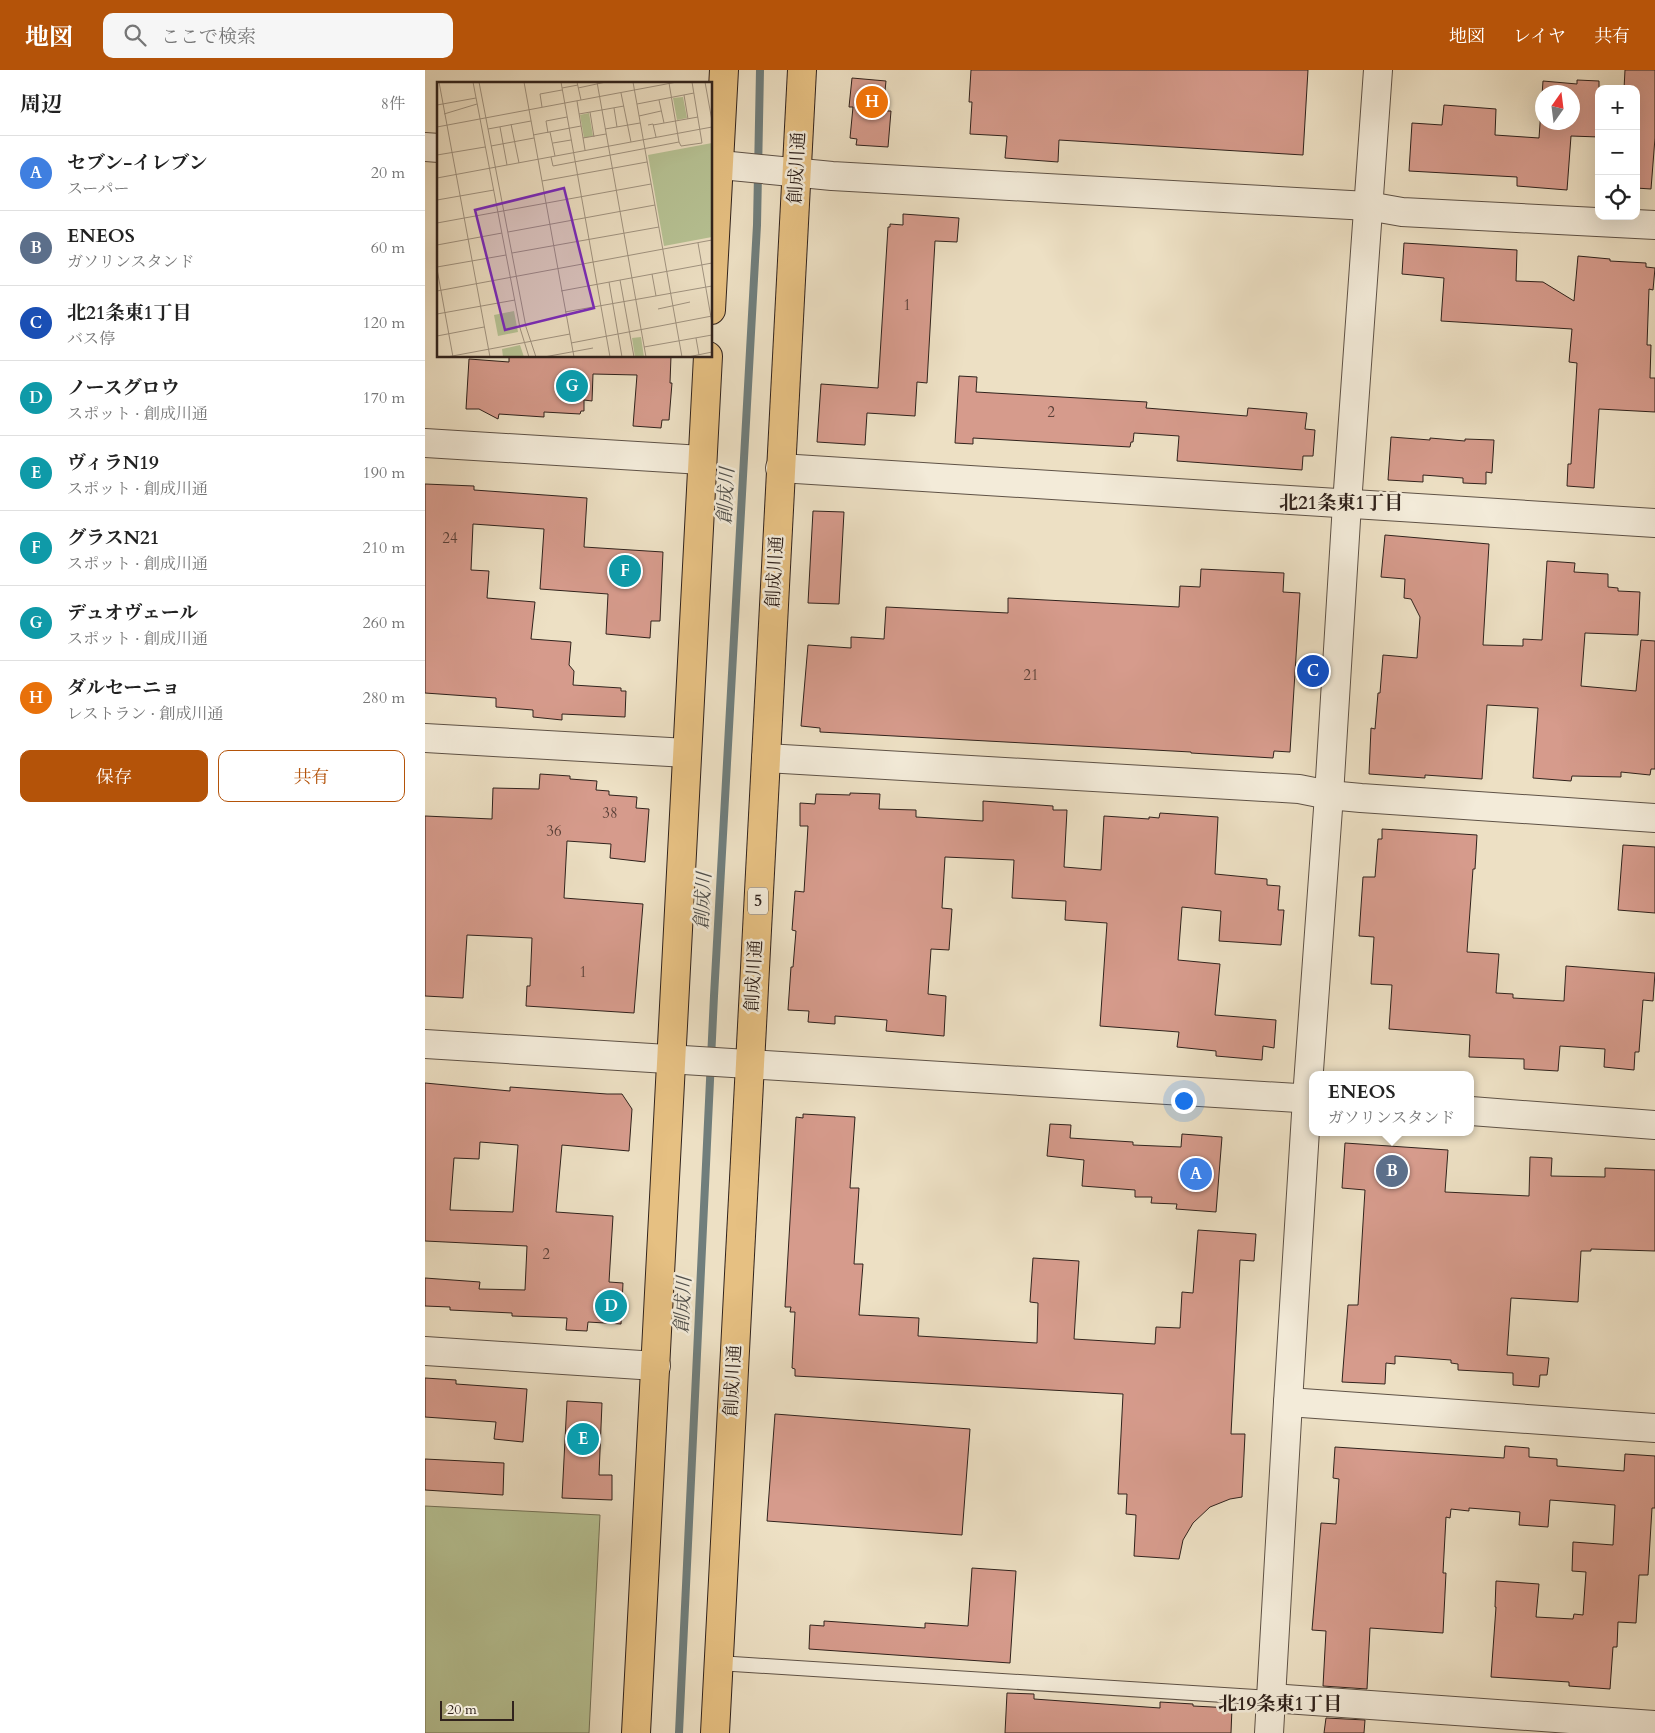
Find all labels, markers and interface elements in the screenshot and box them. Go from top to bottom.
search box [103,13,453,58]
text: 地図 [25,21,73,54]
icon: search [121,21,149,49]
text: ここで検索 [161,24,256,50]
text: 地図 [1449,24,1485,49]
text: レイヤ [1513,24,1566,49]
text: 共有 [1594,24,1630,49]
inset map [437,82,713,358]
pin: H [856,83,888,121]
north arrow [1535,85,1580,130]
map controls [1595,85,1640,220]
button: + [1595,85,1640,130]
text: 周辺 [20,90,62,119]
text: 8件 [381,93,405,115]
button: − [1595,130,1640,175]
street label: 創成川通 [783,131,811,205]
text: セブン-イレブン [67,150,208,176]
text: A [30,162,42,184]
text: 20 m [371,162,405,184]
button: locate [1595,175,1640,220]
text: スーパー [67,178,129,200]
text: ENEOS [67,223,135,249]
text: B [30,237,42,259]
text: 60 m [371,237,405,259]
text: ガソリンスタンド [67,251,195,273]
house number: 1 [903,295,911,315]
text: 北21条東1丁目 [67,300,191,326]
text: C [30,312,42,334]
text: 120 m [363,312,405,334]
text: バス停 [67,328,115,350]
pin: G [556,367,588,405]
text: ノースグロウ [67,375,179,401]
text: D [29,387,43,409]
text: 170 m [363,387,405,409]
house number: 2 [1047,402,1055,422]
text: スポット · 創成川通 [67,403,208,425]
text: ヴィラN19 [67,450,159,476]
text: E [31,462,41,484]
text: 190 m [363,462,405,484]
water label: 創成川 [712,465,741,525]
text: スポット · 創成川通 [67,478,208,500]
district label: 北21条東1丁目 [1279,490,1403,516]
text: グラスN21 [67,525,159,551]
house number: 24 [442,528,458,548]
street label: 創成川通 [761,535,789,609]
text: F [31,537,41,559]
text: 210 m [363,537,405,559]
pin: F [609,552,641,590]
text: スポット · 創成川通 [67,553,208,575]
text: デュオヴェール [67,600,198,626]
text: G [29,612,43,634]
text: 260 m [363,612,405,634]
text: スポット · 創成川通 [67,628,208,650]
pin: C [1297,652,1329,690]
house number: 21 [1023,665,1039,685]
text: ダルセーニョ [67,675,180,701]
text: H [29,687,43,709]
text: 280 m [363,687,405,709]
text: レストラン · 創成川通 [67,703,223,725]
button: 保存 [20,750,208,802]
button: 共有 [218,750,405,802]
house number: 38 [602,803,618,823]
house number: 36 [546,821,562,841]
water label: 創成川 [689,870,718,930]
road number: 5 [748,888,768,914]
street label: 創成川通 [740,939,768,1013]
house number: 1 [579,962,587,982]
popup [1309,1071,1474,1136]
text: ENEOS [1328,1079,1396,1105]
your location [1171,1088,1197,1114]
text: ガソリンスタンド [1328,1107,1455,1129]
pin: B [1376,1152,1408,1190]
pin: A [1180,1155,1212,1193]
house number: 2 [542,1244,550,1264]
water label: 創成川 [669,1274,698,1334]
pin: D [595,1287,627,1325]
street label: 創成川通 [719,1344,747,1418]
pin: E [567,1420,599,1458]
district label: 北19条東1丁目 [1218,1691,1342,1717]
scale bar [440,1698,514,1721]
text: 20 m [447,1700,477,1719]

